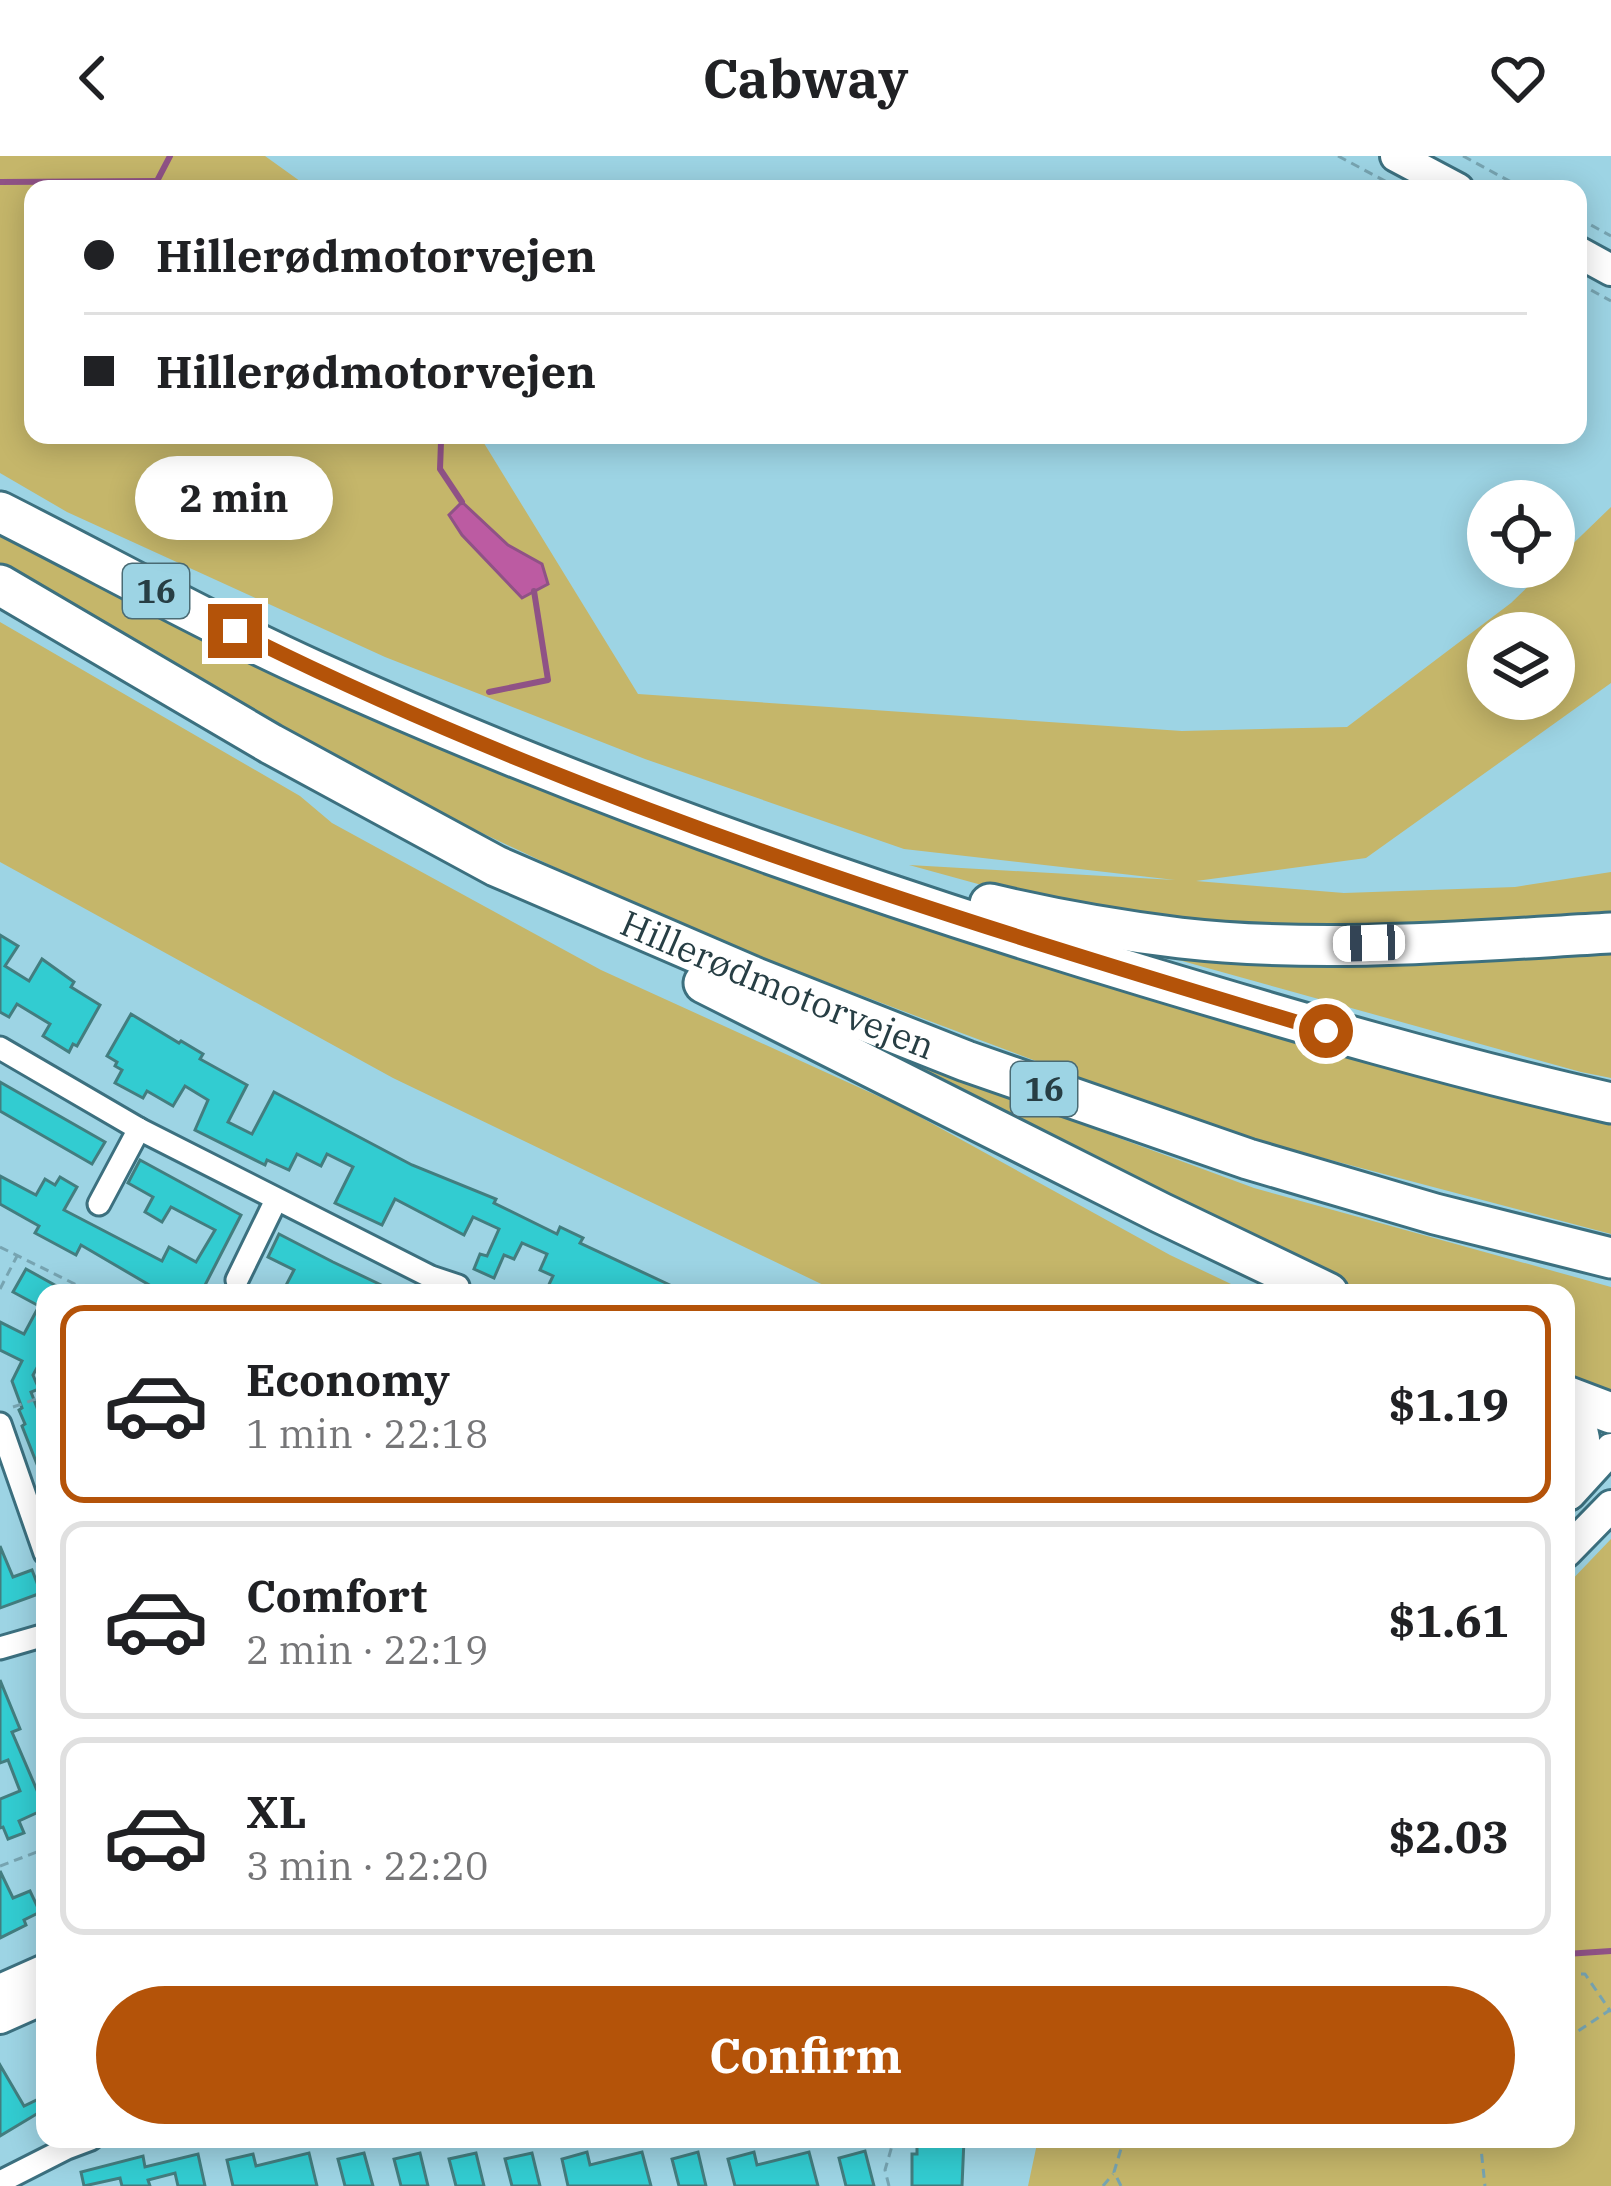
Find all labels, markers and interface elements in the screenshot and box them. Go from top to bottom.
text: Cabway [702,43,909,113]
icon: back [60,45,126,111]
icon: heart [1485,45,1551,111]
text: Hillerødmotorvejen [156,226,596,284]
text: Hillerødmotorvejen [156,342,596,400]
callout: 2 min [136,457,334,541]
text: 2 min [179,472,289,523]
map controls [1467,480,1575,720]
button: locate [1467,480,1575,588]
road number: 16 [123,564,189,618]
route end [208,604,262,658]
button: layers [1467,612,1575,720]
street label: Hillerødmotorvejen [614,899,942,1069]
car [1332,924,1406,962]
route start [1299,1004,1353,1058]
road number: 16 [1011,1062,1077,1116]
icon: car [102,1350,210,1458]
text: Economy [246,1350,450,1408]
text: $1.19 [1389,1375,1509,1433]
text: 1 min · 22:18 [246,1408,488,1459]
icon: car [102,1566,210,1674]
text: Comfort [246,1566,427,1624]
text: $1.61 [1389,1591,1509,1649]
text: 2 min · 22:19 [246,1624,488,1675]
icon: car [102,1782,210,1890]
text: XL [246,1782,307,1840]
text: $2.03 [1389,1807,1509,1865]
text: 3 min · 22:20 [246,1840,488,1891]
button: Confirm [96,1986,1515,2124]

